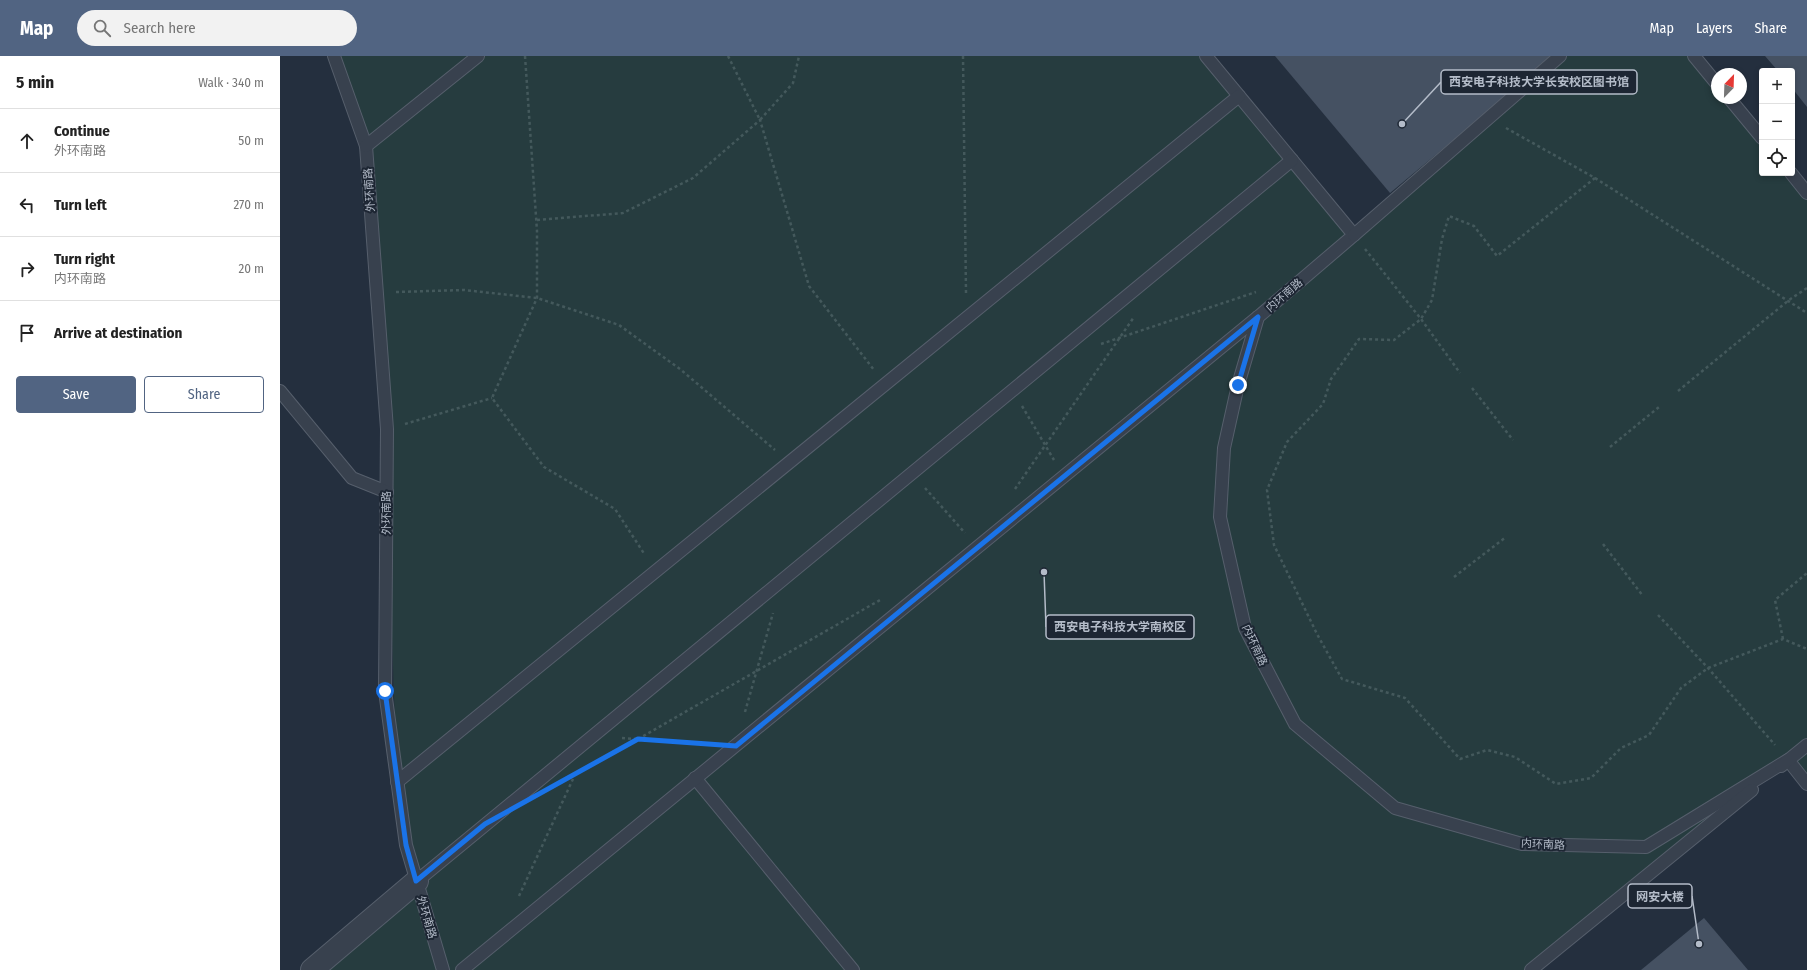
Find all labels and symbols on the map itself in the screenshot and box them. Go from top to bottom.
north arrow [1711,68,1747,104]
callout: 西安电子科技大学长安校区图书馆 [1441,70,1637,94]
text: 西安电子科技大学长安校区图书馆 [1449,75,1629,89]
street label: 外环南路 [361,168,378,212]
street label: 内环南路 [1263,276,1305,315]
route end [1229,376,1247,394]
street label: 外环南路 [380,491,393,535]
callout: 西安电子科技大学南校区 [1046,615,1194,639]
text: 西安电子科技大学南校区 [1054,620,1186,634]
street label: 内环南路 [1239,623,1270,668]
route start [376,682,394,700]
street label: 内环南路 [1521,837,1565,852]
callout: 网安大楼 [1628,884,1692,908]
text: 网安大楼 [1636,890,1684,904]
street label: 外环南路 [414,894,439,940]

